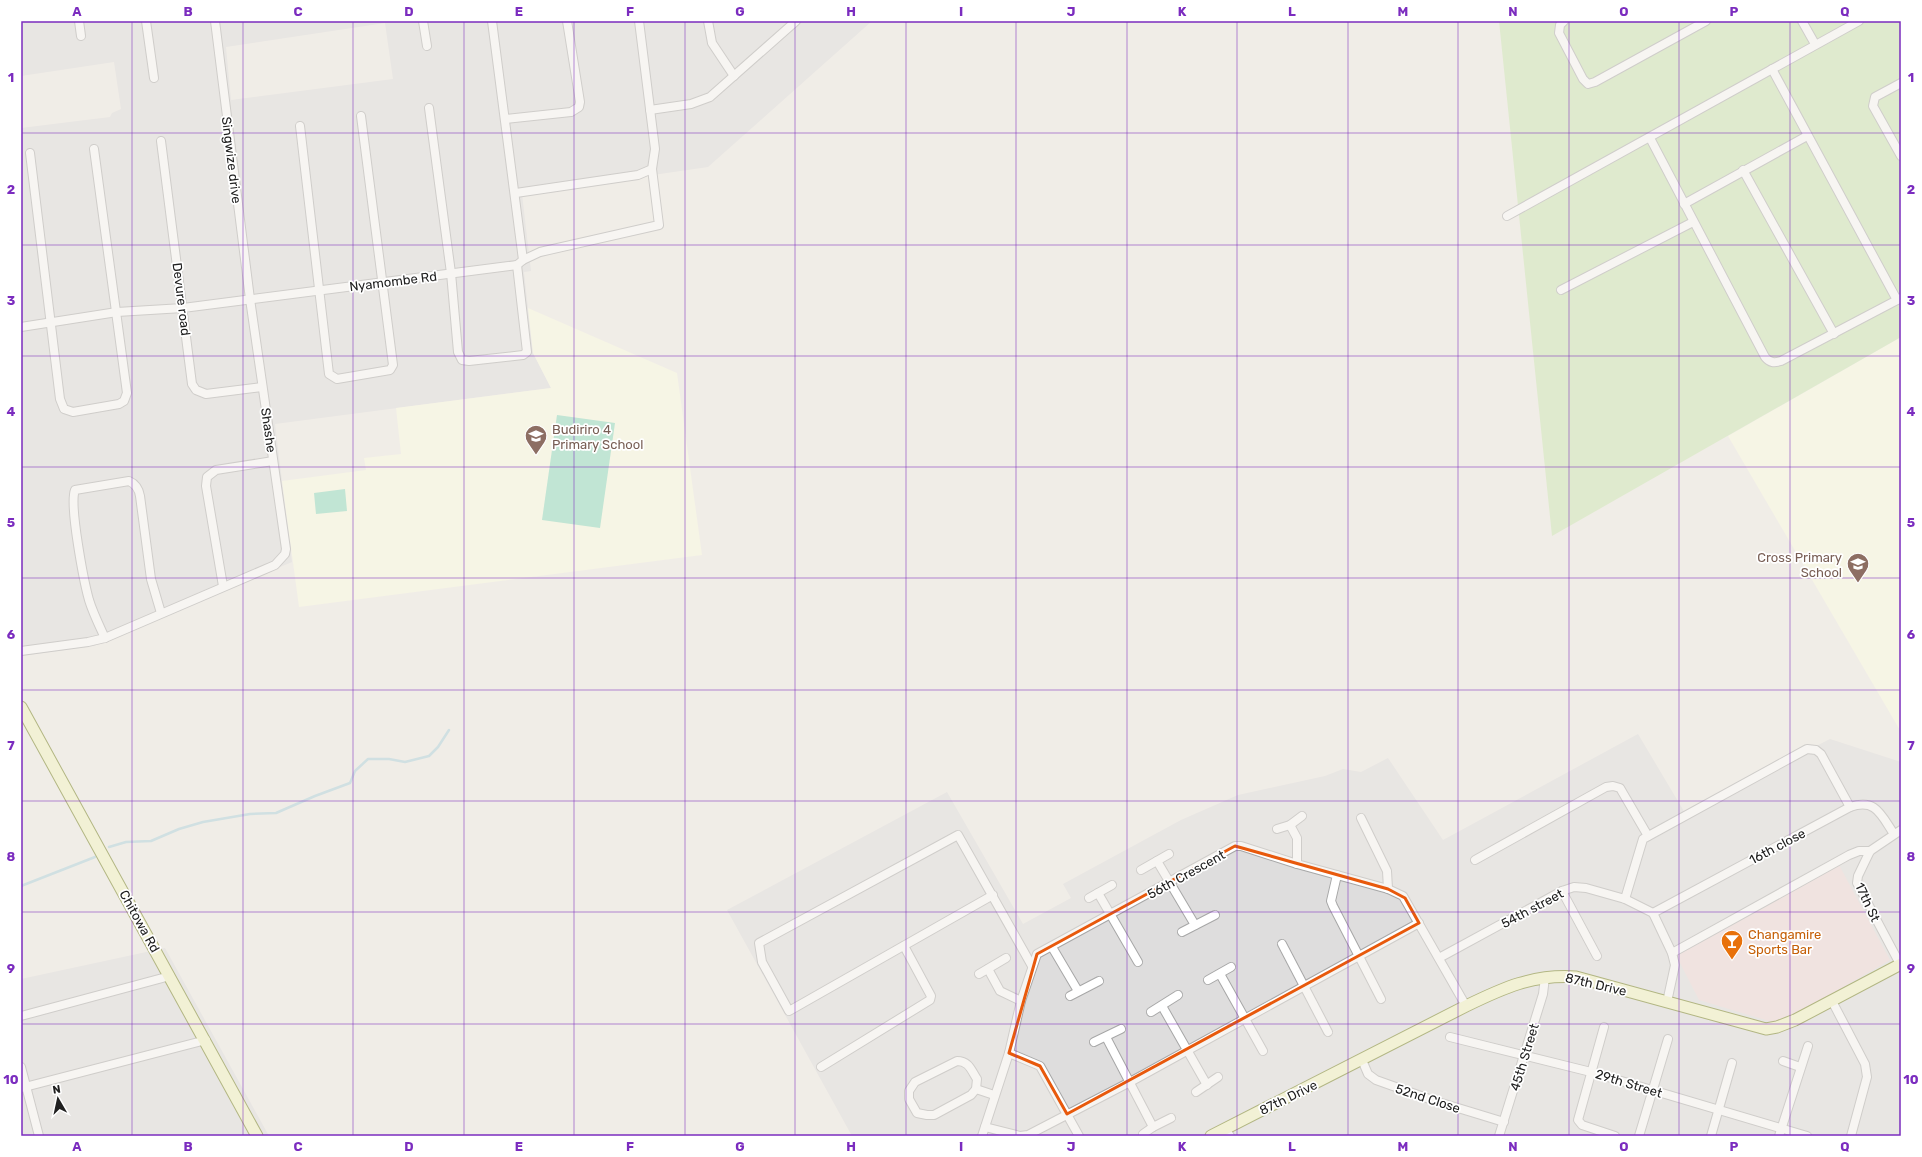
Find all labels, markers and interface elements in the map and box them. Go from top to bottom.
text: A [72,4,82,19]
text: B [183,4,193,19]
text: C [293,4,303,19]
text: D [404,4,414,19]
text: E [515,4,523,19]
text: F [626,4,634,19]
text: G [735,4,745,19]
text: H [846,4,856,19]
text: I [959,4,963,19]
text: J [1067,4,1075,19]
text: K [1178,4,1187,19]
text: L [1288,4,1296,19]
text: M [1398,4,1408,19]
text: N [1508,4,1518,19]
text: O [1619,4,1629,19]
text: P [1730,4,1739,19]
text: Q [1840,4,1850,19]
text: 1 [8,70,14,85]
text: 1 [1908,70,1914,85]
street label: Singwize drive [218,116,244,205]
text: 2 [7,182,15,197]
text: 2 [1907,182,1915,197]
street label: Devure road [170,262,193,336]
street label: Nyamombe Rd [348,269,438,294]
text: 3 [7,293,16,308]
text: 3 [1907,293,1916,308]
text: 4 [7,404,16,419]
text: 4 [1907,404,1916,419]
street label: Shashe [258,407,279,453]
place label: Budiriro 4 Primary School [552,422,643,452]
school or university icon: Budiriro 4 Primary School [523,423,549,456]
text: 5 [7,515,15,530]
text: 5 [1907,515,1915,530]
place label: Cross Primary School [1757,550,1842,580]
school or university icon: Cross Primary School [1845,551,1871,584]
text: 6 [7,627,16,642]
text: 6 [1907,627,1916,642]
text: 7 [7,738,15,753]
text: 7 [1907,738,1915,753]
street label: 16th close [1747,825,1808,867]
street label: 56th Crescent [1145,847,1228,902]
text: 8 [7,849,16,864]
text: 8 [1907,849,1916,864]
street label: 17th St [1852,880,1883,924]
street label: 54th street [1499,886,1566,931]
street label: Chitowa Rd [116,887,163,955]
place label: Changamire Sports Bar [1748,927,1821,957]
bar icon: Changamire Sports Bar [1719,928,1745,961]
text: 9 [7,961,15,976]
text: 9 [1907,961,1915,976]
street label: 87th Drive [1564,970,1628,999]
street label: 45th Street [1507,1022,1542,1093]
street label: 29th Street [1594,1066,1664,1101]
text: 10 [3,1072,19,1087]
text: 10 [1903,1072,1919,1087]
street label: 87th Drive [1257,1077,1320,1118]
north arrow [38,1079,78,1119]
street label: 52nd Close [1394,1081,1462,1116]
text: N [52,1083,62,1097]
text: A [72,1139,82,1154]
text: B [183,1139,193,1154]
text: C [293,1139,303,1154]
text: D [404,1139,414,1154]
text: E [515,1139,523,1154]
text: F [626,1139,634,1154]
text: G [735,1139,745,1154]
text: H [846,1139,856,1154]
text: I [959,1139,963,1154]
text: J [1067,1139,1075,1154]
text: K [1178,1139,1187,1154]
text: L [1288,1139,1296,1154]
text: M [1398,1139,1408,1154]
text: N [1508,1139,1518,1154]
text: O [1619,1139,1629,1154]
text: P [1730,1139,1739,1154]
text: Q [1840,1139,1850,1154]

